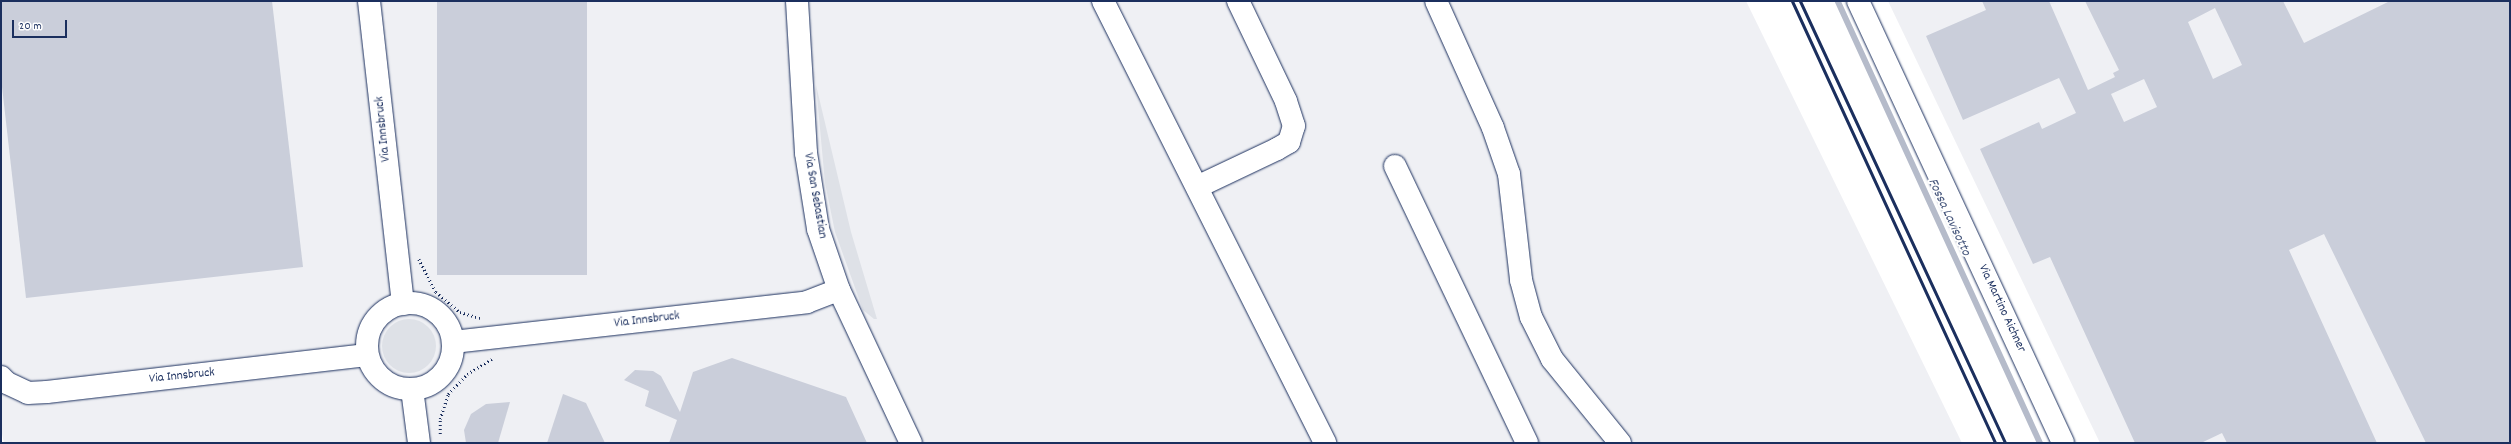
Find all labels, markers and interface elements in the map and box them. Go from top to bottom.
scale bar [14,12,69,38]
text: 20 m [19,18,42,35]
street label: Via Innsbruck [373,95,395,163]
street label: Via San Sebastian [799,152,829,240]
water label: Fossa Lavisotto [1924,176,1974,258]
street label: Via Martino Aichner [1974,262,2028,356]
street label: Via Innsbruck [613,309,681,333]
street label: Via Innsbruck [148,366,216,388]

